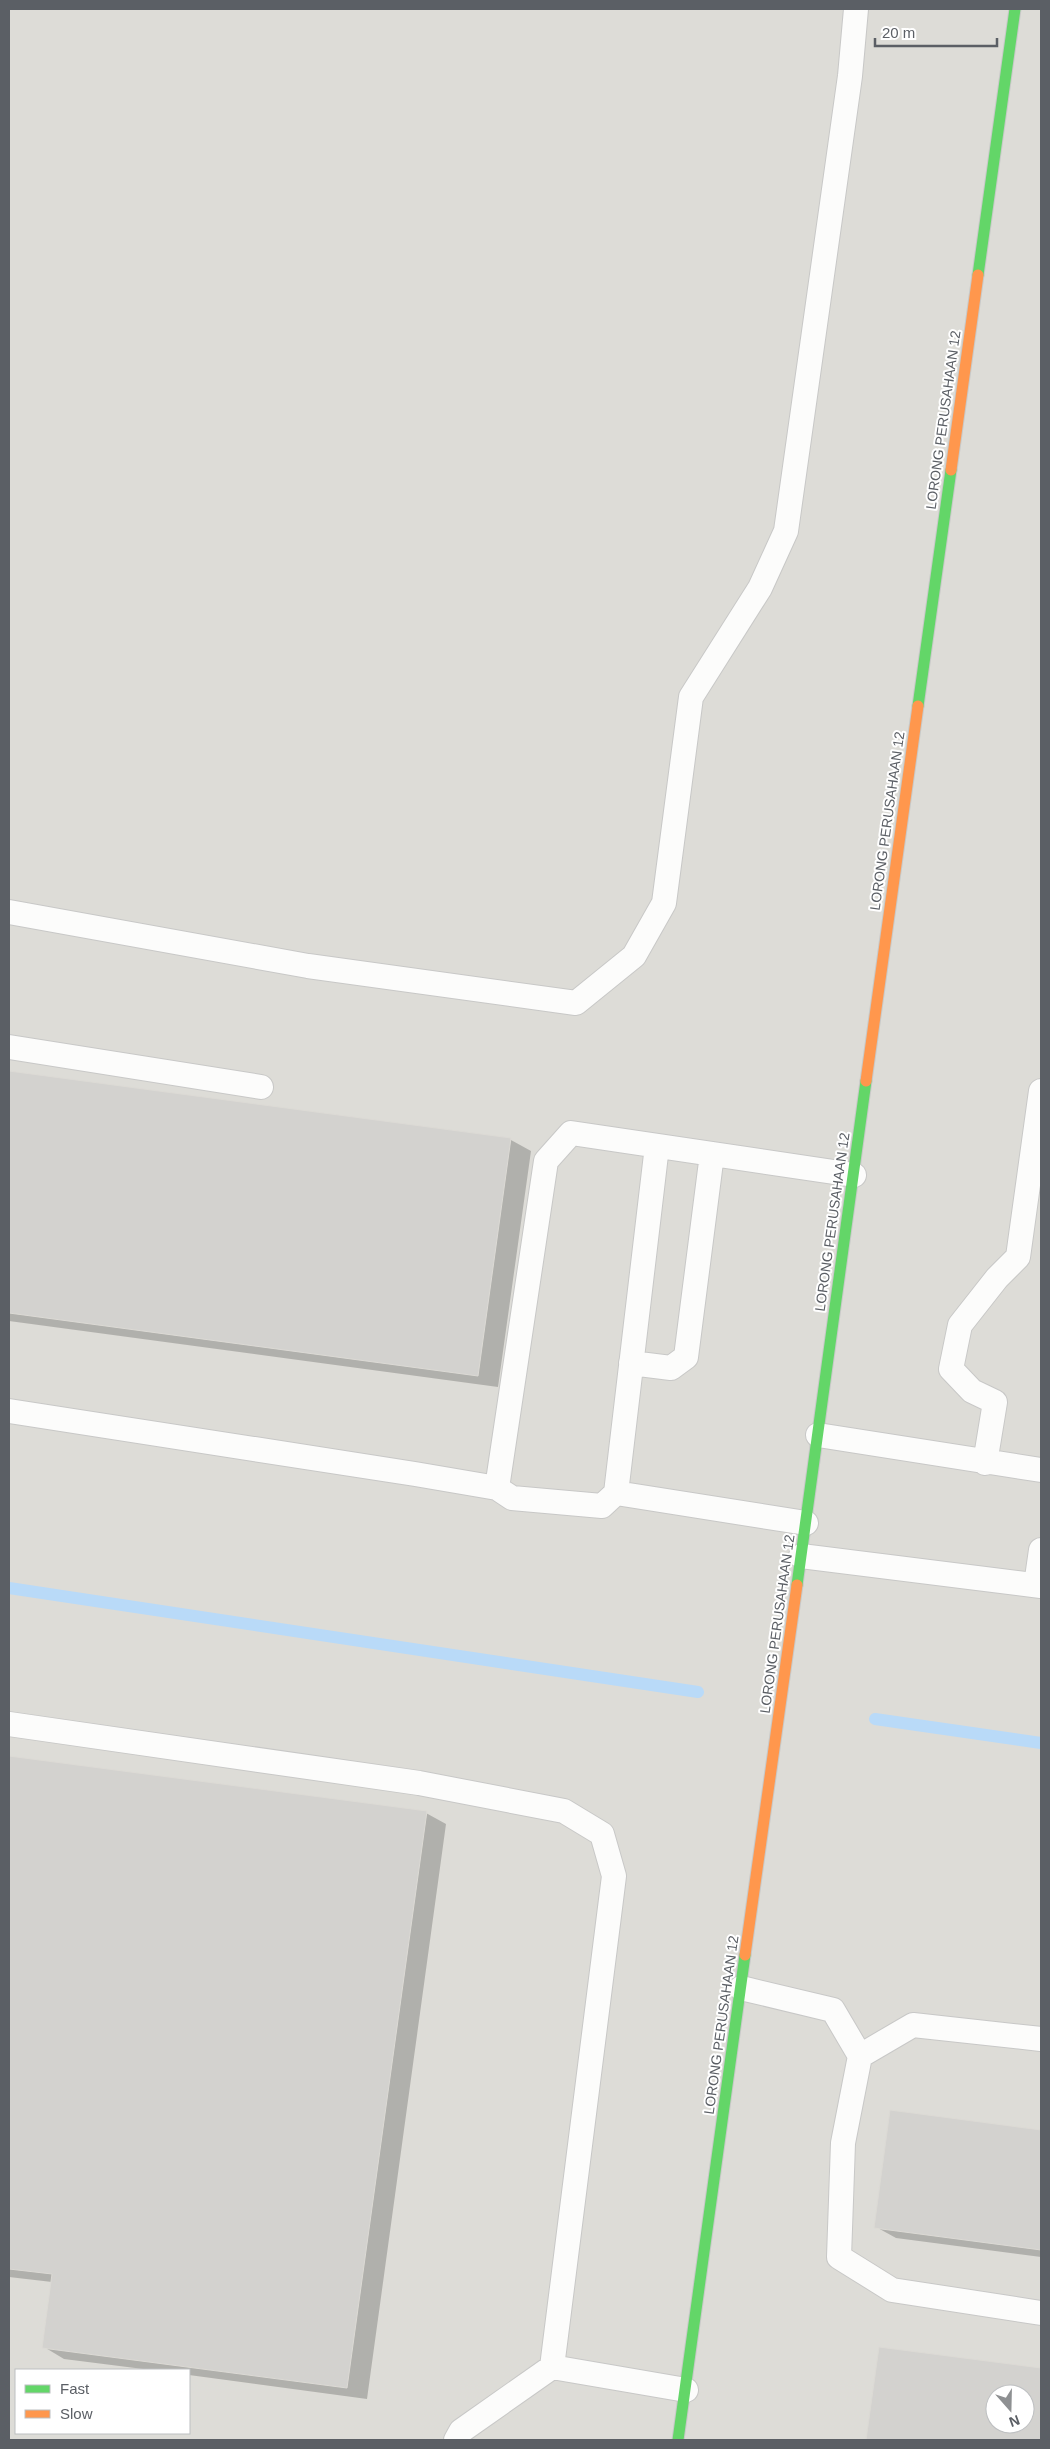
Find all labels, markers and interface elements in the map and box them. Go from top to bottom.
scale bar [875,15,998,47]
text: 20 m [882,24,915,41]
street label: LORONG PERUSAHAAN 12 [923,329,964,510]
street label: LORONG PERUSAHAAN 12 [867,730,908,911]
street label: LORONG PERUSAHAAN 12 [812,1131,853,1312]
street label: LORONG PERUSAHAAN 12 [757,1533,798,1714]
street label: LORONG PERUSAHAAN 12 [701,1934,742,2115]
legend [15,2369,190,2434]
text: Fast [60,2380,90,2397]
north arrow [985,2384,1035,2434]
text: Slow [60,2405,93,2422]
text: N [1007,2412,1022,2430]

